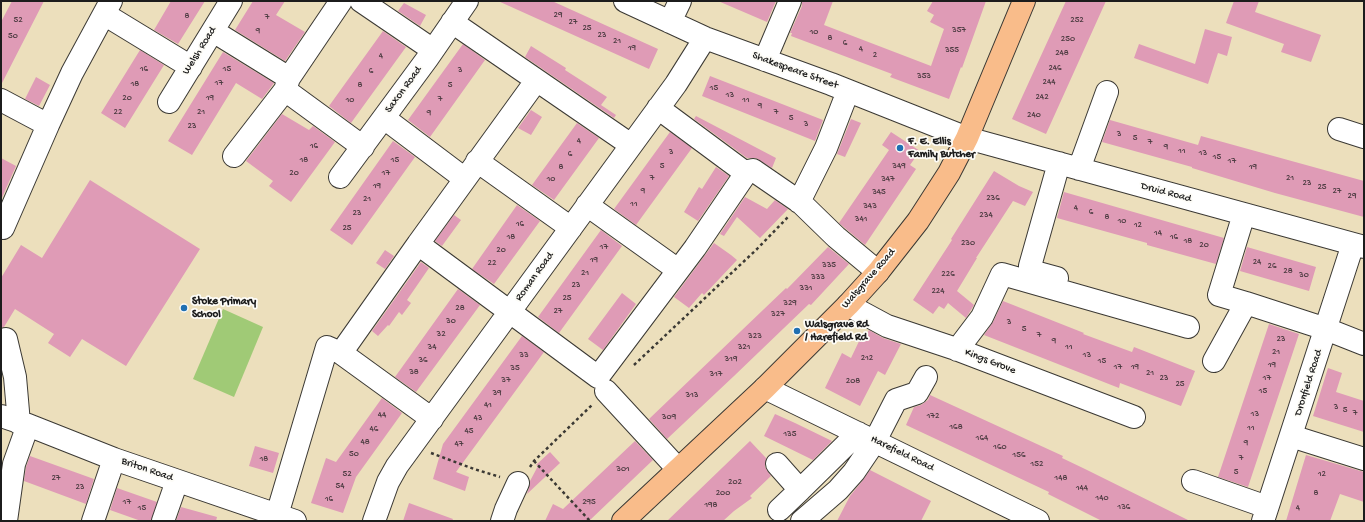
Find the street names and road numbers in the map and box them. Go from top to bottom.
street label: Welsh Road [180,25,220,77]
street label: Shakespeare Street [750,49,840,93]
street label: Saxon Road [383,64,425,116]
street label: Druid Road [1139,180,1193,206]
street label: Walsgrave Road [839,246,899,312]
street label: Roman Road [513,250,557,304]
street label: Kings Grove [963,346,1017,378]
street label: Dronfield Road [1292,348,1326,418]
street label: Harefield Road [868,433,936,475]
street label: Briton Road [119,455,175,485]

